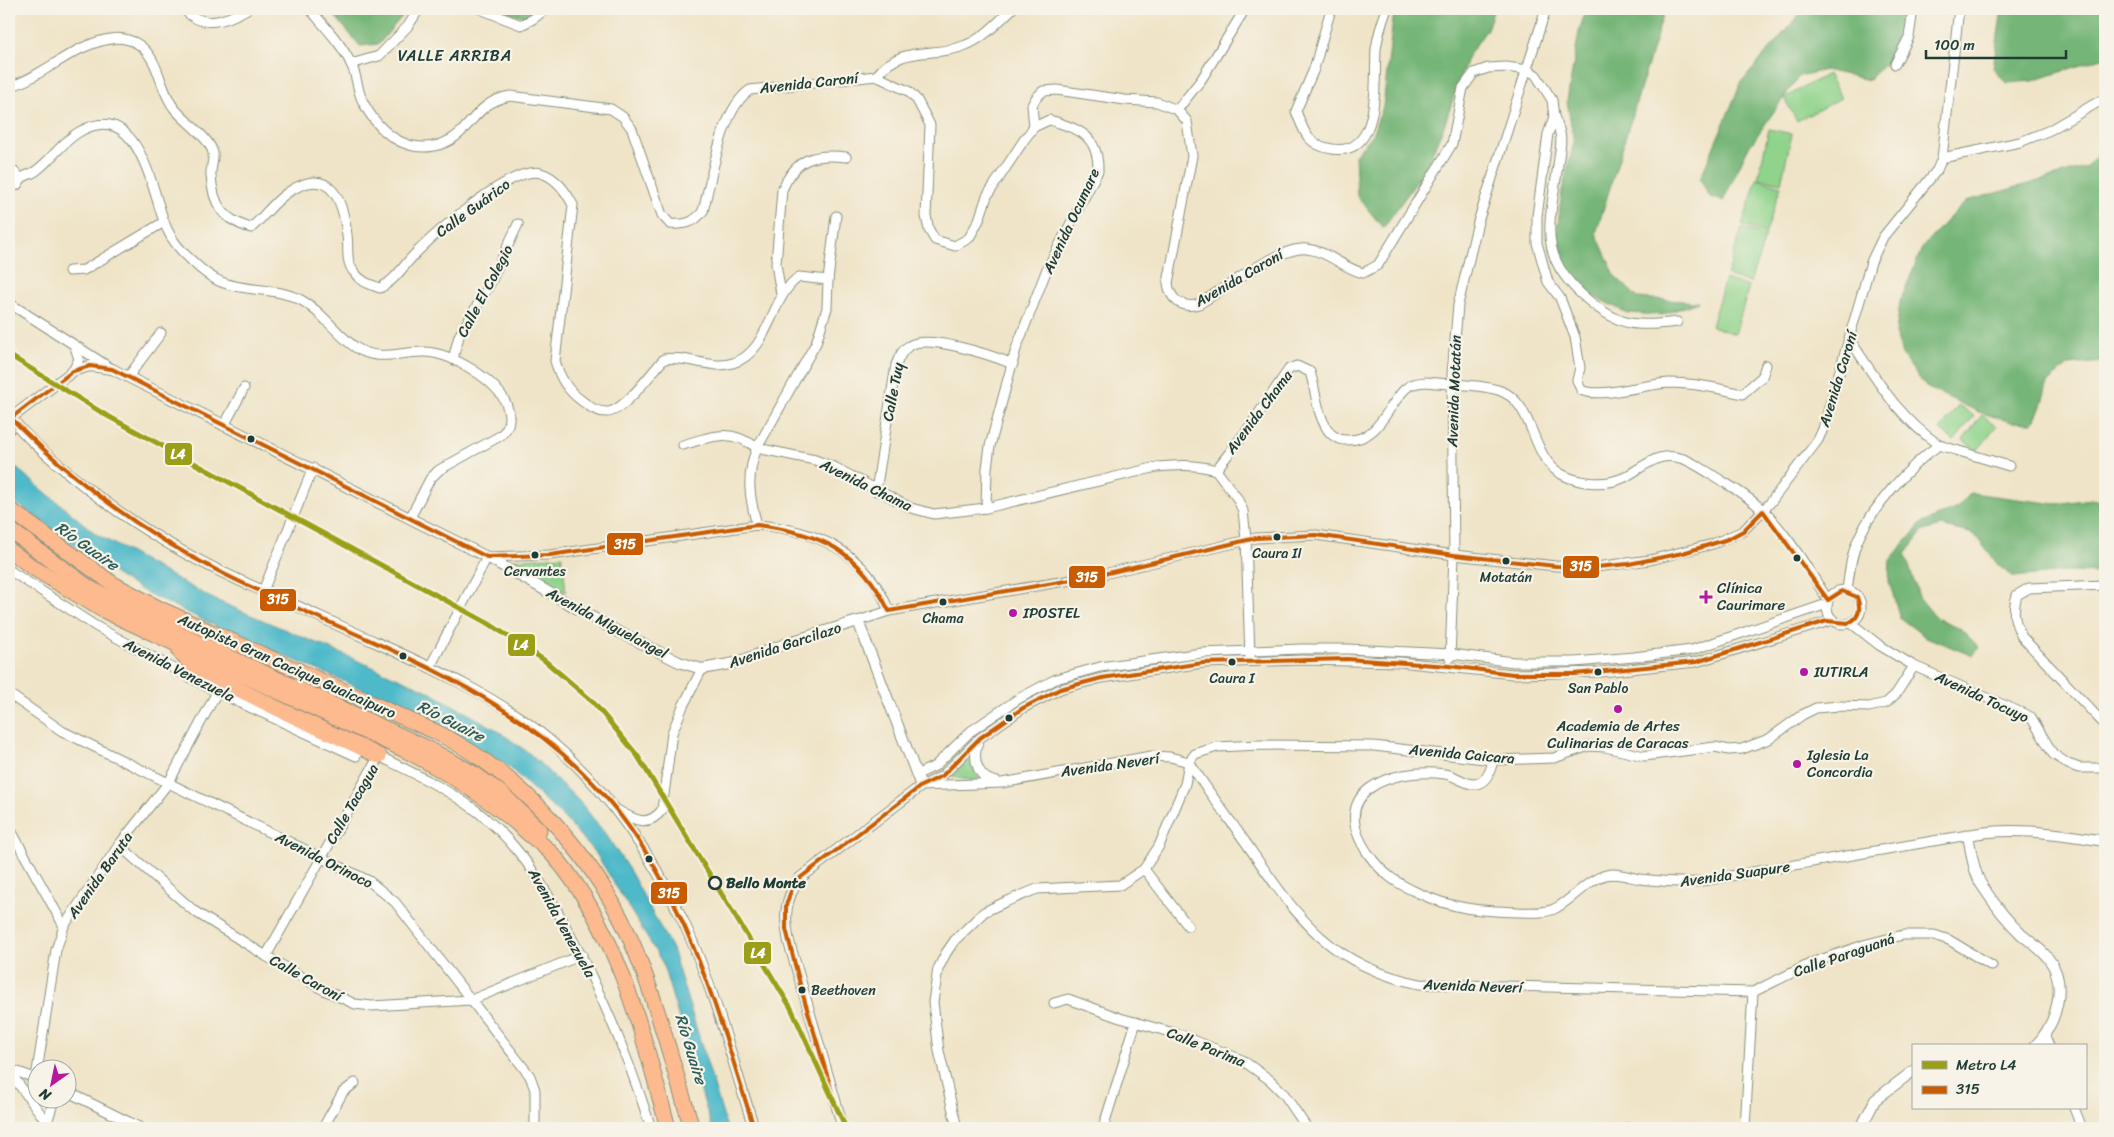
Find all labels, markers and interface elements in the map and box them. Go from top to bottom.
scale bar [1926,28,2066,60]
text: 100 m [1934,32,1975,58]
district label: VALLE ARRIBA [398,41,512,70]
street label: Avenida Caroní [757,65,861,101]
street label: Avenida Ocumare [1035,164,1107,279]
street label: Calle Guárico [430,172,516,244]
street label: Calle El Colegio [450,240,521,342]
street label: Avenida Caroní [1189,241,1290,315]
street label: Avenida Caroní [1811,326,1865,431]
street label: Avenida Motatán [1439,334,1469,449]
street label: Calle Tuy [875,360,911,424]
street label: Avenida Chama [1218,364,1300,461]
unlabelled marker [246,434,256,444]
line badge: L4 [164,442,193,466]
text: L4 [170,442,186,467]
street label: Avenida Chama [815,451,917,519]
water label: Río Guaire [49,513,126,580]
line badge: 315 [606,532,644,556]
text: 315 [613,532,637,557]
marker: Caura II [1272,532,1282,542]
place label: Caura II [1252,541,1302,566]
marker: Cervantes [530,550,540,560]
unlabelled marker [1792,553,1802,563]
text: 315 [1569,554,1593,579]
line badge: 315 [1562,555,1600,579]
marker: Motatán [1501,556,1511,566]
place label: Cervantes [504,559,567,584]
line badge: 315 [1068,565,1106,589]
text: 315 [1075,565,1099,590]
place label: Motatán [1480,565,1533,590]
place label: Clínica Caurimare [1717,575,1785,618]
street label: Avenida Miguelangel [540,579,673,666]
text: 315 [266,587,290,612]
line badge: 315 [259,588,297,612]
marker: Clínica Caurimare [1699,590,1713,604]
marker: Chama [938,597,948,607]
place label: IPOSTEL [1022,600,1080,626]
street label: Autopista Gran Cacique Guaicaipuro [173,606,401,726]
place label: Chama [923,606,964,631]
marker: IPOSTEL [1007,607,1019,619]
street label: Avenida Garcilazo [724,614,845,676]
street label: Avenida Venezuela [118,630,240,709]
line badge: L4 [507,633,536,657]
text: L4 [513,633,529,658]
unlabelled marker [398,651,408,661]
marker: Caura I [1227,657,1237,667]
place label: IUTIRLA [1813,659,1869,685]
street label: Avenida Tocuyo [1930,663,2034,730]
place label: Caura I [1209,666,1256,691]
marker: IUTIRLA [1798,666,1810,678]
marker: San Pablo [1593,667,1603,677]
place label: San Pablo [1568,676,1628,701]
water label: Río Guaire [412,692,491,751]
marker: Academia de Artes Culinarias de Caracas [1612,703,1624,715]
unlabelled marker [1004,713,1014,723]
place label: Academia de Artes Culinarias de Caracas [1547,713,1689,756]
street label: Avenida Caicara [1407,736,1516,772]
place label: Iglesia La Concordia [1806,742,1873,785]
street label: Avenida Neverí [1058,745,1163,785]
street label: Calle Tacagua [318,758,386,849]
marker: Iglesia La Concordia [1791,758,1803,770]
street label: Avenida Orinoco [270,824,378,896]
street label: Avenida Baruta [60,826,140,925]
street label: Avenida Suapure [1677,853,1792,895]
unlabelled marker [644,854,654,864]
street label: Avenida Venezuela [521,862,603,983]
place label: Bello Monte [726,870,806,896]
marker: Bello Monte [708,876,722,890]
line badge: 315 [650,881,688,905]
text: 315 [657,881,681,906]
street label: Calle Paraguaná [1790,925,1899,985]
line badge: L4 [743,941,772,965]
text: L4 [750,941,766,966]
street label: Calle Caroní [265,947,349,1010]
street label: Avenida Neverí [1422,971,1525,1001]
place label: Beethoven [811,978,876,1003]
marker: Beethoven [797,985,807,995]
water label: Río Guaire [667,1010,716,1089]
street label: Calle Parima [1163,1019,1250,1075]
legend [1912,1044,2086,1110]
text: Metro L4 [1956,1052,2016,1078]
north arrow [28,1060,78,1110]
text: 315 [1956,1076,1980,1102]
text: N [34,1081,57,1108]

